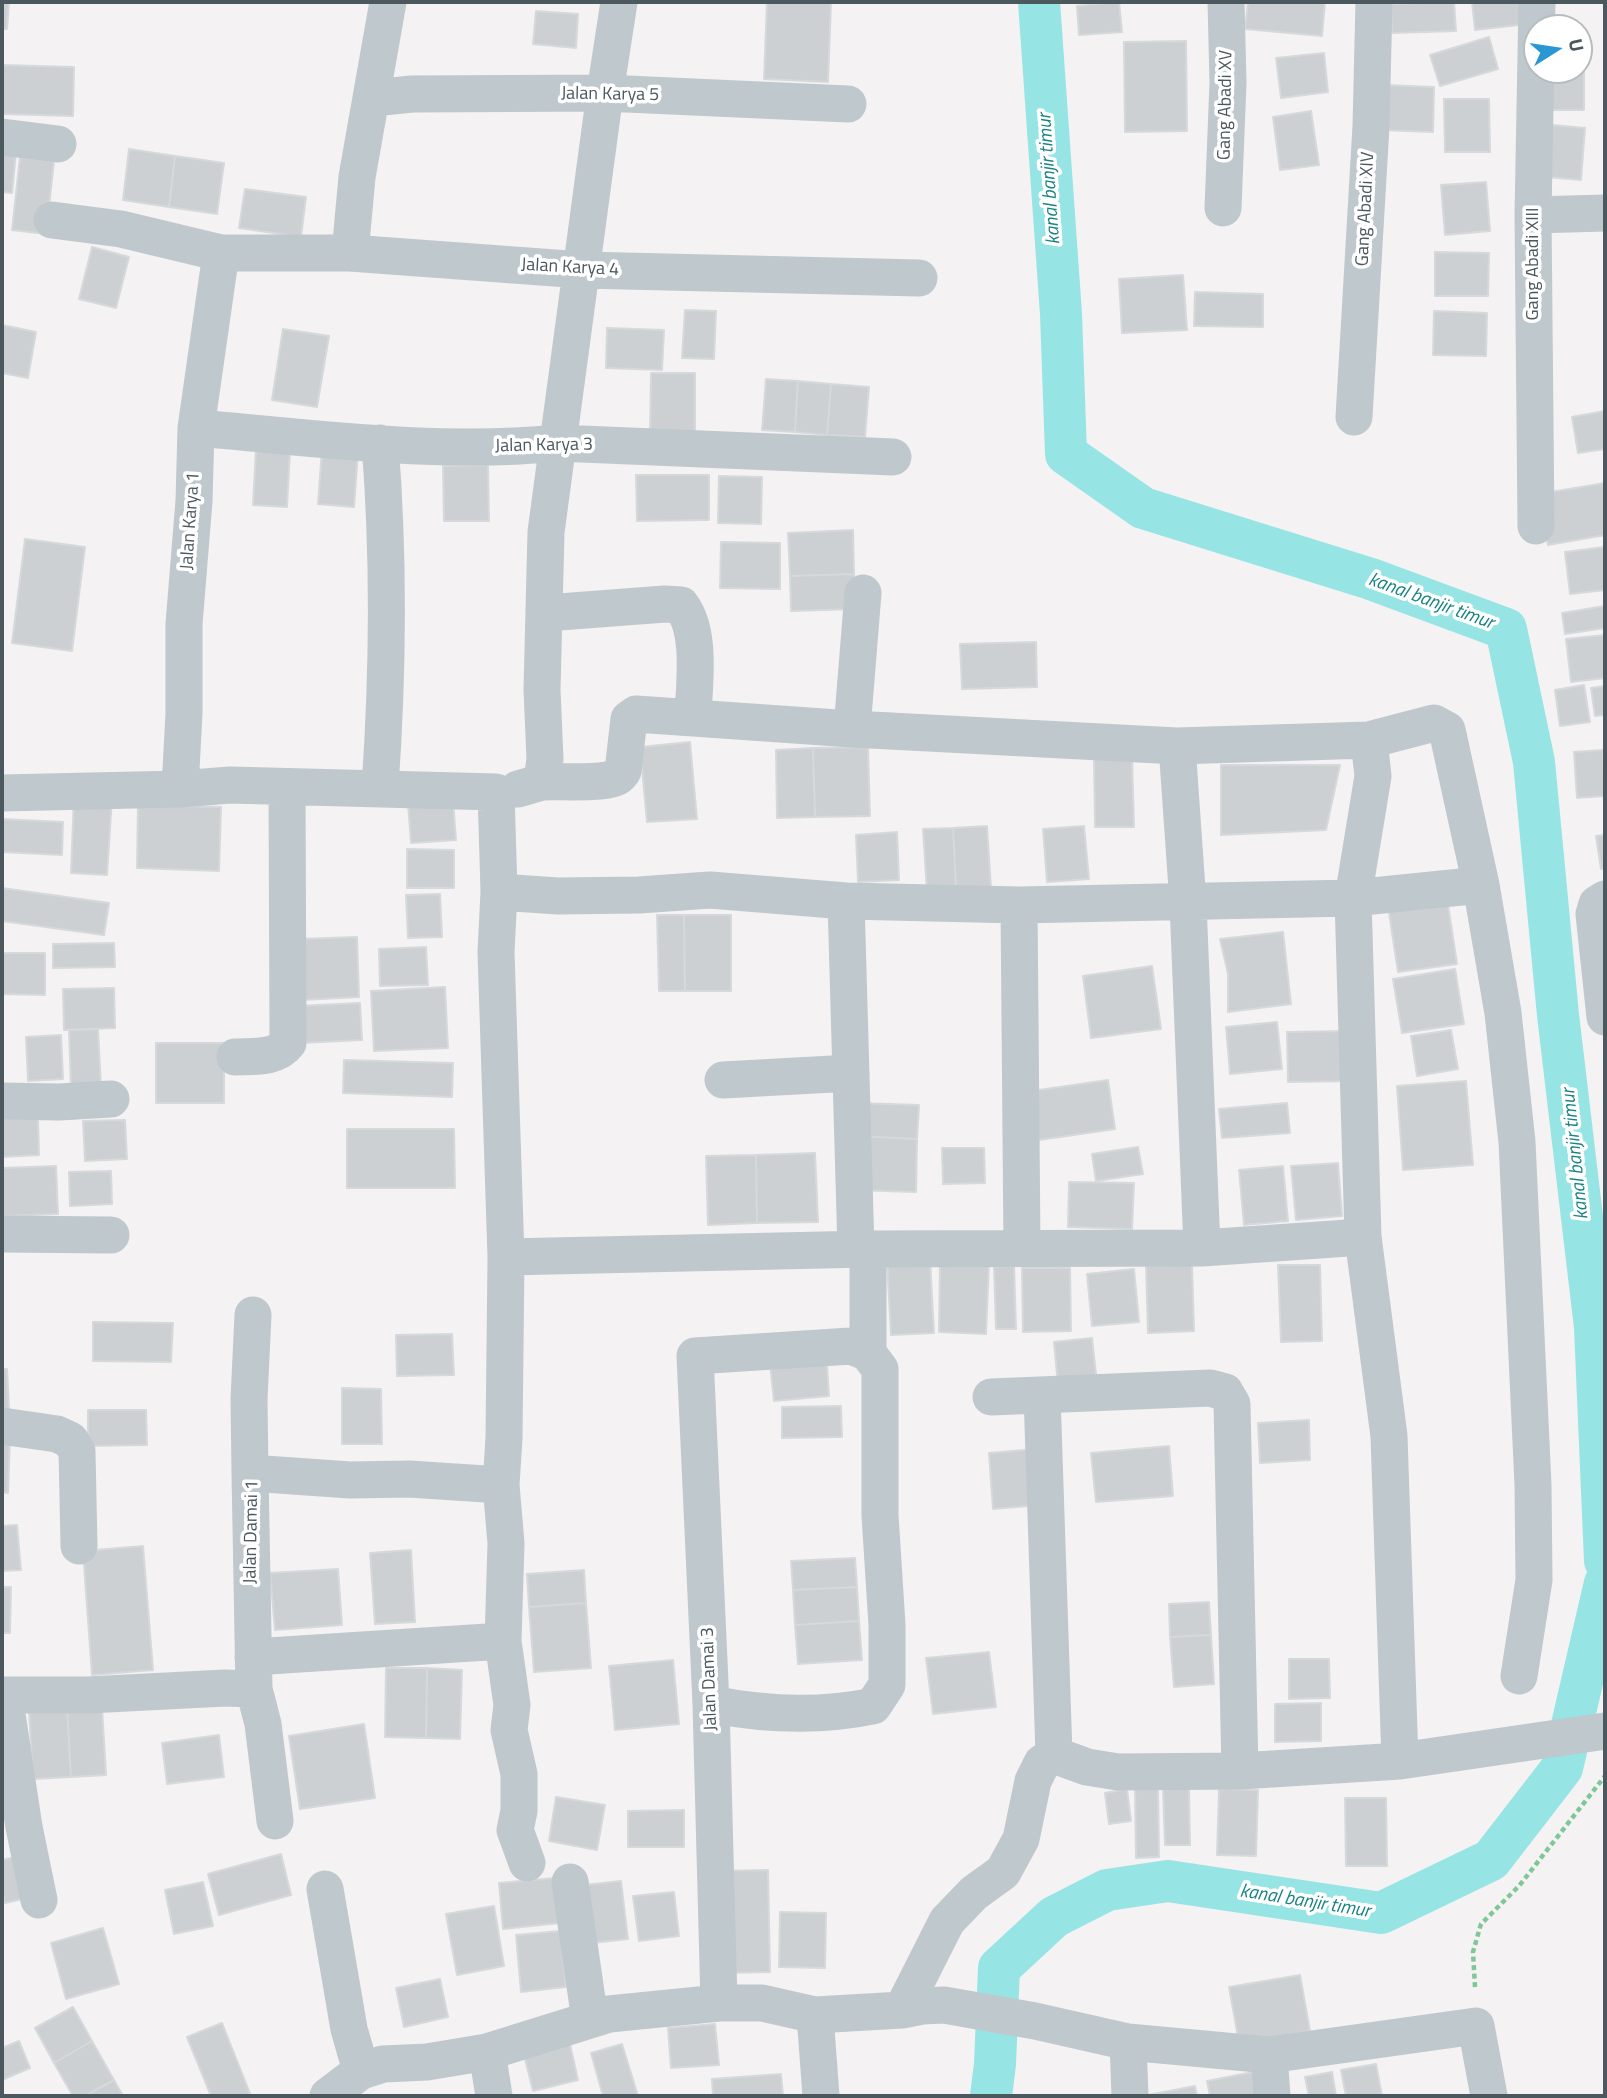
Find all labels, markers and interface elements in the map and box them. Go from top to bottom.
north arrow [1523,14,1593,84]
text: U [1562,36,1593,54]
street label: Gang Abadi XV [1214,50,1238,160]
street label: Jalan Karya 5 [561,83,659,107]
water label: kanal banjir timur [1034,113,1066,245]
street label: Gang Abadi XIV [1352,151,1380,267]
street label: Gang Abadi XIII [1523,208,1545,320]
street label: Jalan Karya 4 [520,255,620,281]
street label: Jalan Karya 3 [495,434,593,458]
street label: Jalan Karya 1 [177,471,205,571]
water label: kanal banjir timur [1365,569,1497,635]
water label: kanal banjir timur [1558,1087,1594,1221]
street label: Jalan Damai 1 [240,1480,264,1584]
street label: Jalan Damai 3 [697,1627,723,1731]
water label: kanal banjir timur [1238,1880,1372,1924]

